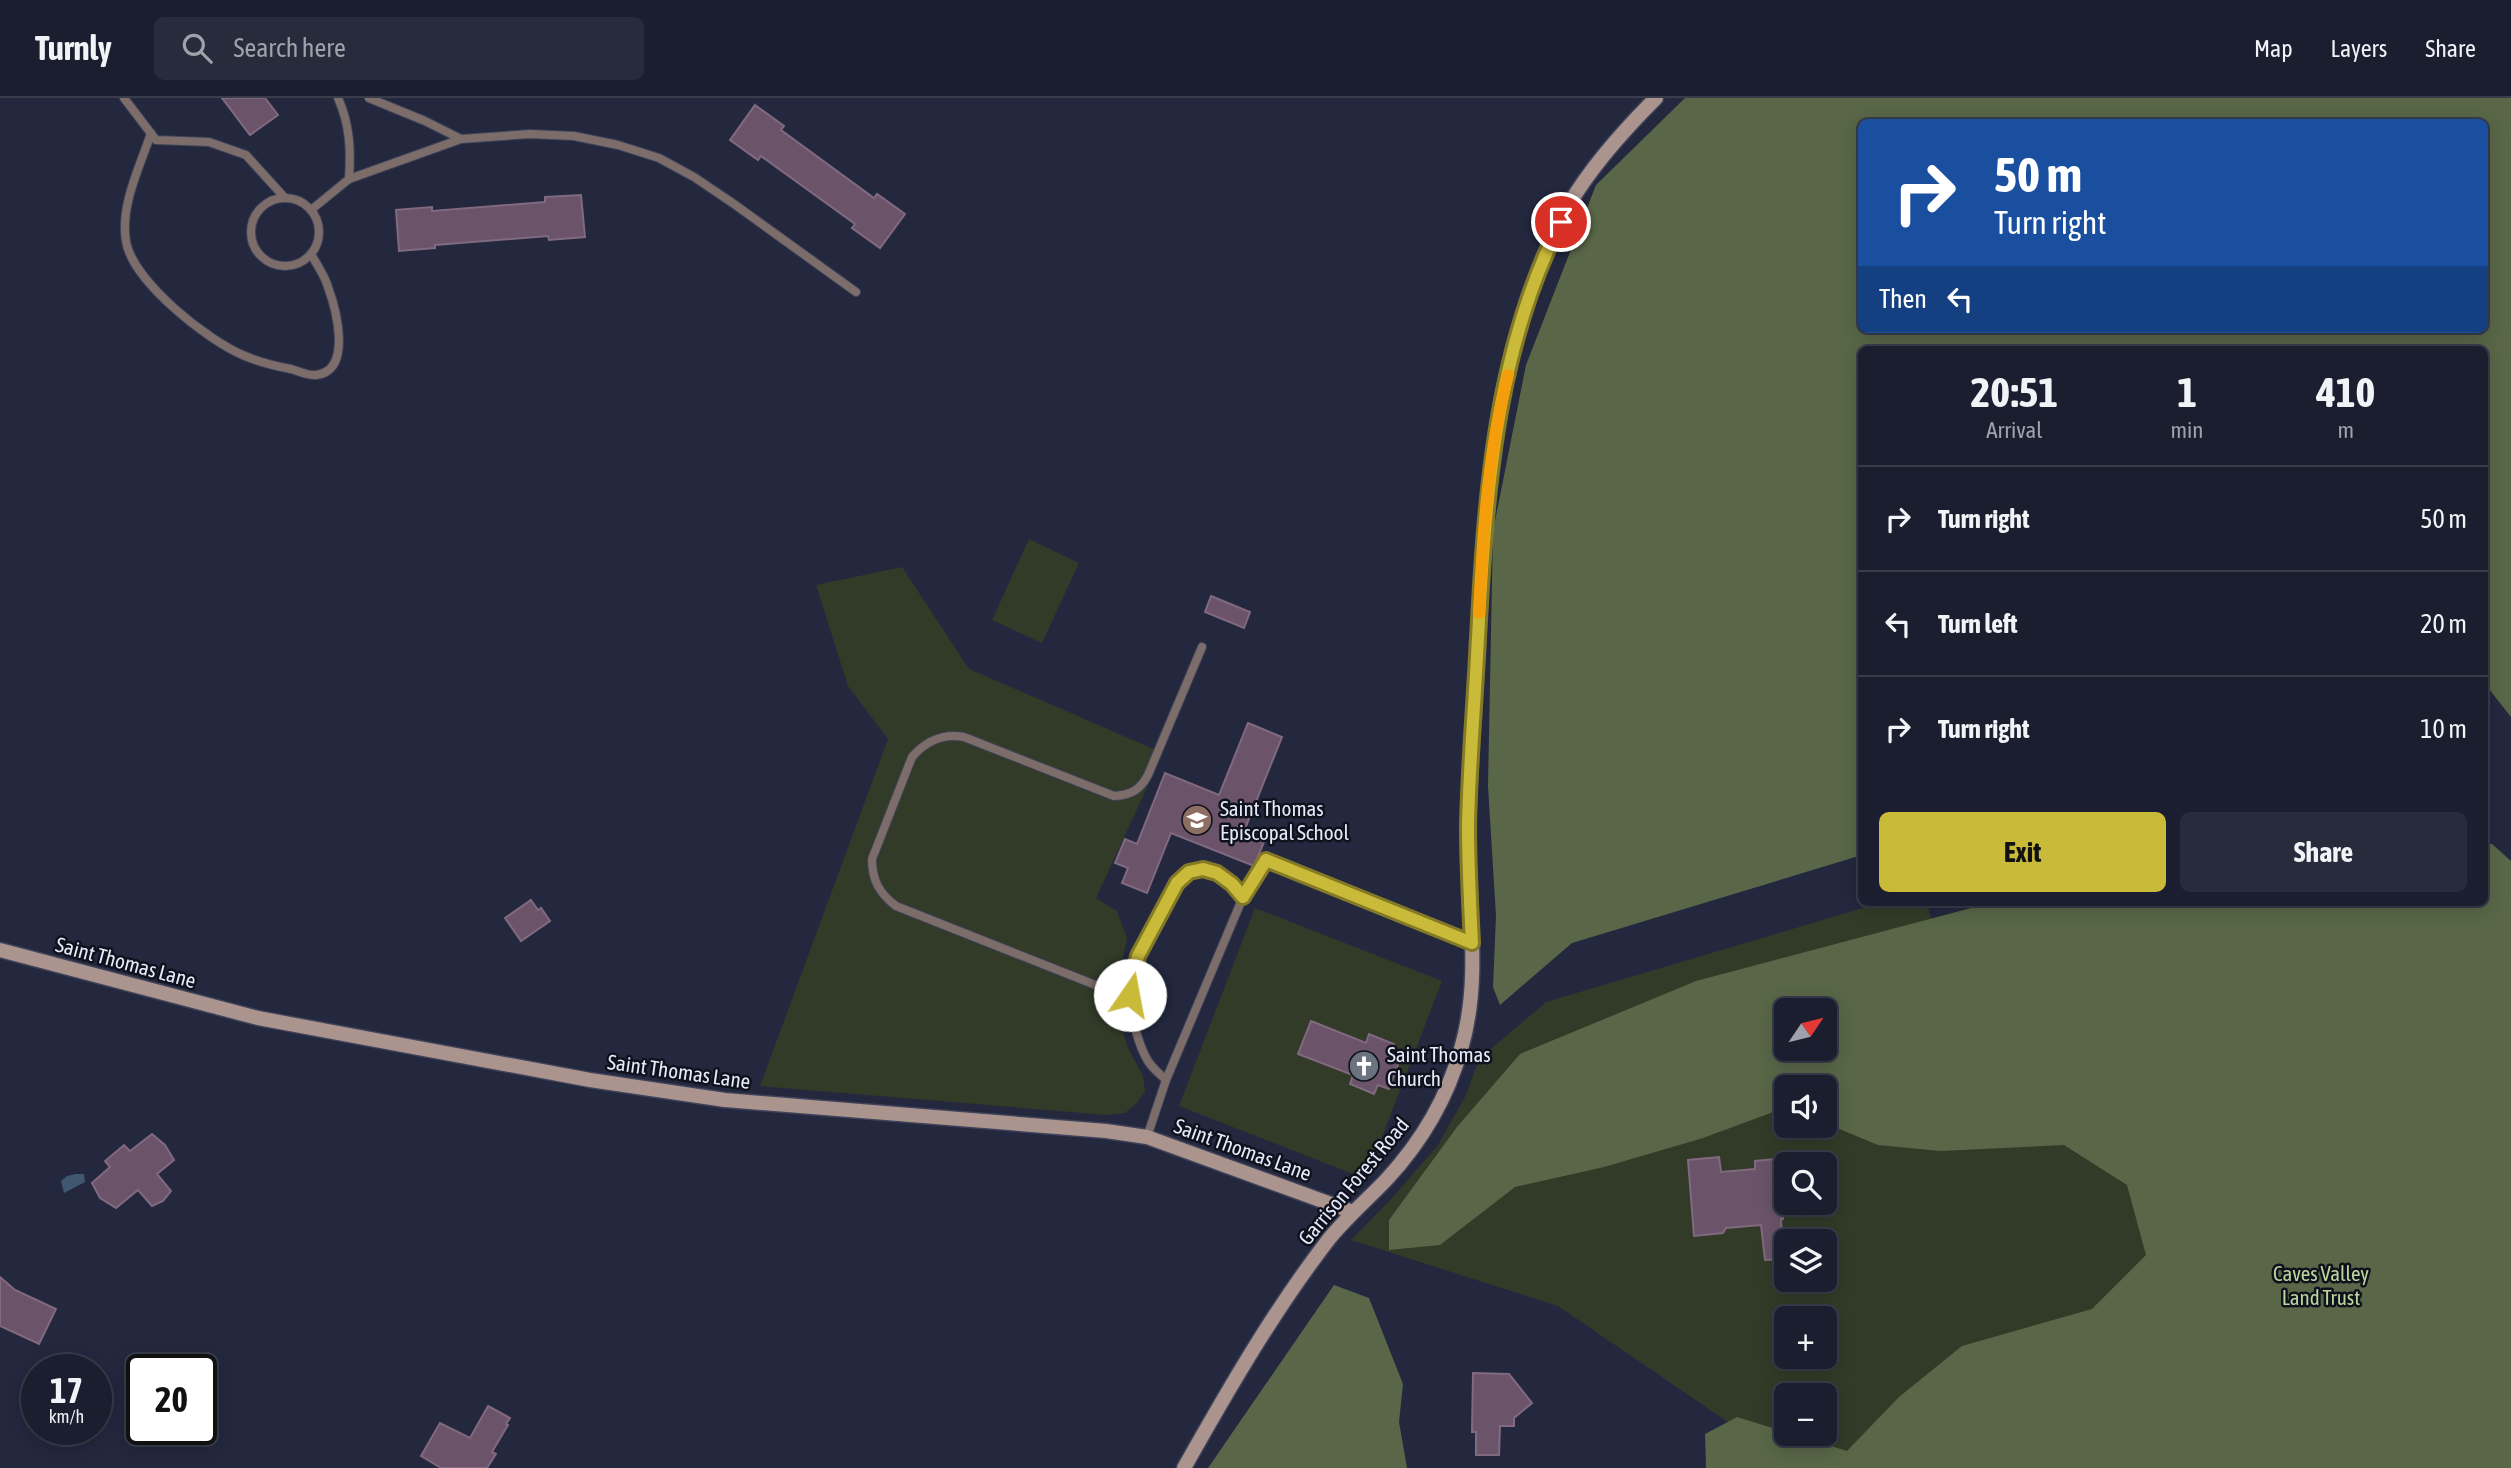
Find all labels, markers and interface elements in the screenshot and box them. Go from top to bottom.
search box [154,17,644,80]
text: Turnly [35,29,112,67]
icon: search [178,29,216,67]
text: Search here [234,33,346,63]
text: Map [2254,35,2293,62]
text: Layers [2331,35,2387,62]
text: Share [2425,35,2476,62]
text: 50 m [1994,146,2082,202]
icon: right [1879,147,1970,238]
pin [1531,192,1591,252]
icon: arrive [1542,203,1580,241]
text: Turn right [1994,204,2107,241]
icon: left [1941,280,1979,318]
text: Then [1879,284,1927,314]
text: 20:51 [1971,368,2058,416]
text: 1 [2177,368,2197,416]
text: 410 [2316,368,2375,416]
text: Arrival [1986,417,2042,443]
text: min [2171,417,2204,443]
text: m [2337,417,2354,443]
icon: right [1879,500,1917,538]
text: Turn right [1938,504,2029,534]
text: 50 m [2420,504,2467,534]
icon: left [1879,605,1917,643]
text: Turn left [1938,609,2018,639]
text: 20 m [2420,609,2467,639]
icon: right [1879,710,1917,748]
text: Turn right [1938,714,2029,744]
text: 10 m [2420,714,2467,744]
place label: Saint Thomas Episcopal School [1220,796,1349,844]
school or university icon: Saint Thomas Episcopal School [1180,803,1214,837]
button: Exit [1879,812,2166,892]
button: Share [2180,812,2467,892]
street label: Saint Thomas Lane [53,932,199,992]
position arrow [1093,958,1167,1032]
north arrow [1774,998,1838,1060]
map controls [1774,998,1837,1446]
place label: Saint Thomas Church [1387,1042,1491,1090]
street label: Saint Thomas Lane [606,1049,752,1093]
church icon: Saint Thomas Church [1347,1049,1381,1083]
button: sound [1774,1075,1837,1138]
street label: Saint Thomas Lane [1171,1113,1315,1185]
street label: Garrison Forest Road [1293,1113,1413,1249]
button: search [1774,1152,1837,1215]
button: layers [1774,1229,1837,1292]
park label: Caves Valley Land Trust [2273,1261,2369,1309]
button: + [1774,1306,1837,1369]
speed limit sign: 20 [126,1354,217,1445]
text: 17 [50,1370,83,1410]
button: − [1774,1383,1837,1446]
text: km/h [49,1406,84,1427]

